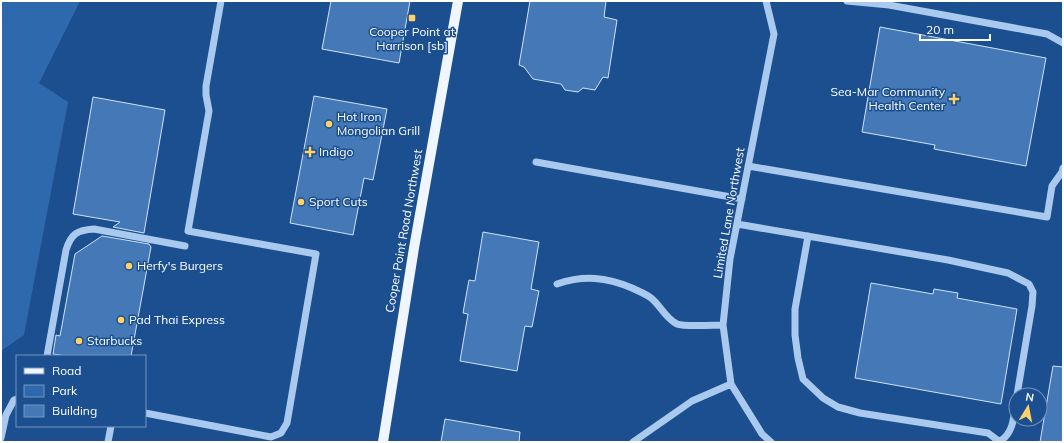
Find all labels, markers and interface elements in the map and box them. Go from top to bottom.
marker: Cooper Point at Harrison [sb] [407,13,417,23]
scale bar [920,16,990,42]
text: 20 m [926,22,954,37]
place label: Cooper Point at Harrison [sb] [369,24,455,53]
place label: Sea-Mar Community Health Center [831,84,946,113]
marker: Sea-Mar Community Health Center [948,93,960,105]
place label: Hot Iron Mongolian Grill [337,109,420,138]
marker: Hot Iron Mongolian Grill [324,119,334,129]
place label: Indigo [319,144,353,159]
marker: Indigo [304,146,316,158]
street label: Limited Lane Northwest [710,146,747,280]
street label: Cooper Point Road Northwest [382,148,425,314]
place label: Sport Cuts [309,194,368,209]
marker: Sport Cuts [296,197,306,207]
place label: Herfy's Burgers [137,258,223,273]
marker: Herfy's Burgers [124,261,134,271]
place label: Pad Thai Express [129,312,225,327]
marker: Pad Thai Express [116,315,126,325]
place label: Starbucks [87,333,142,348]
marker: Starbucks [74,336,84,346]
legend [16,355,146,427]
text: Road [52,363,81,378]
text: Park [52,383,78,398]
north arrow [1008,387,1048,427]
text: N [1024,390,1035,405]
text: Building [52,403,97,418]

